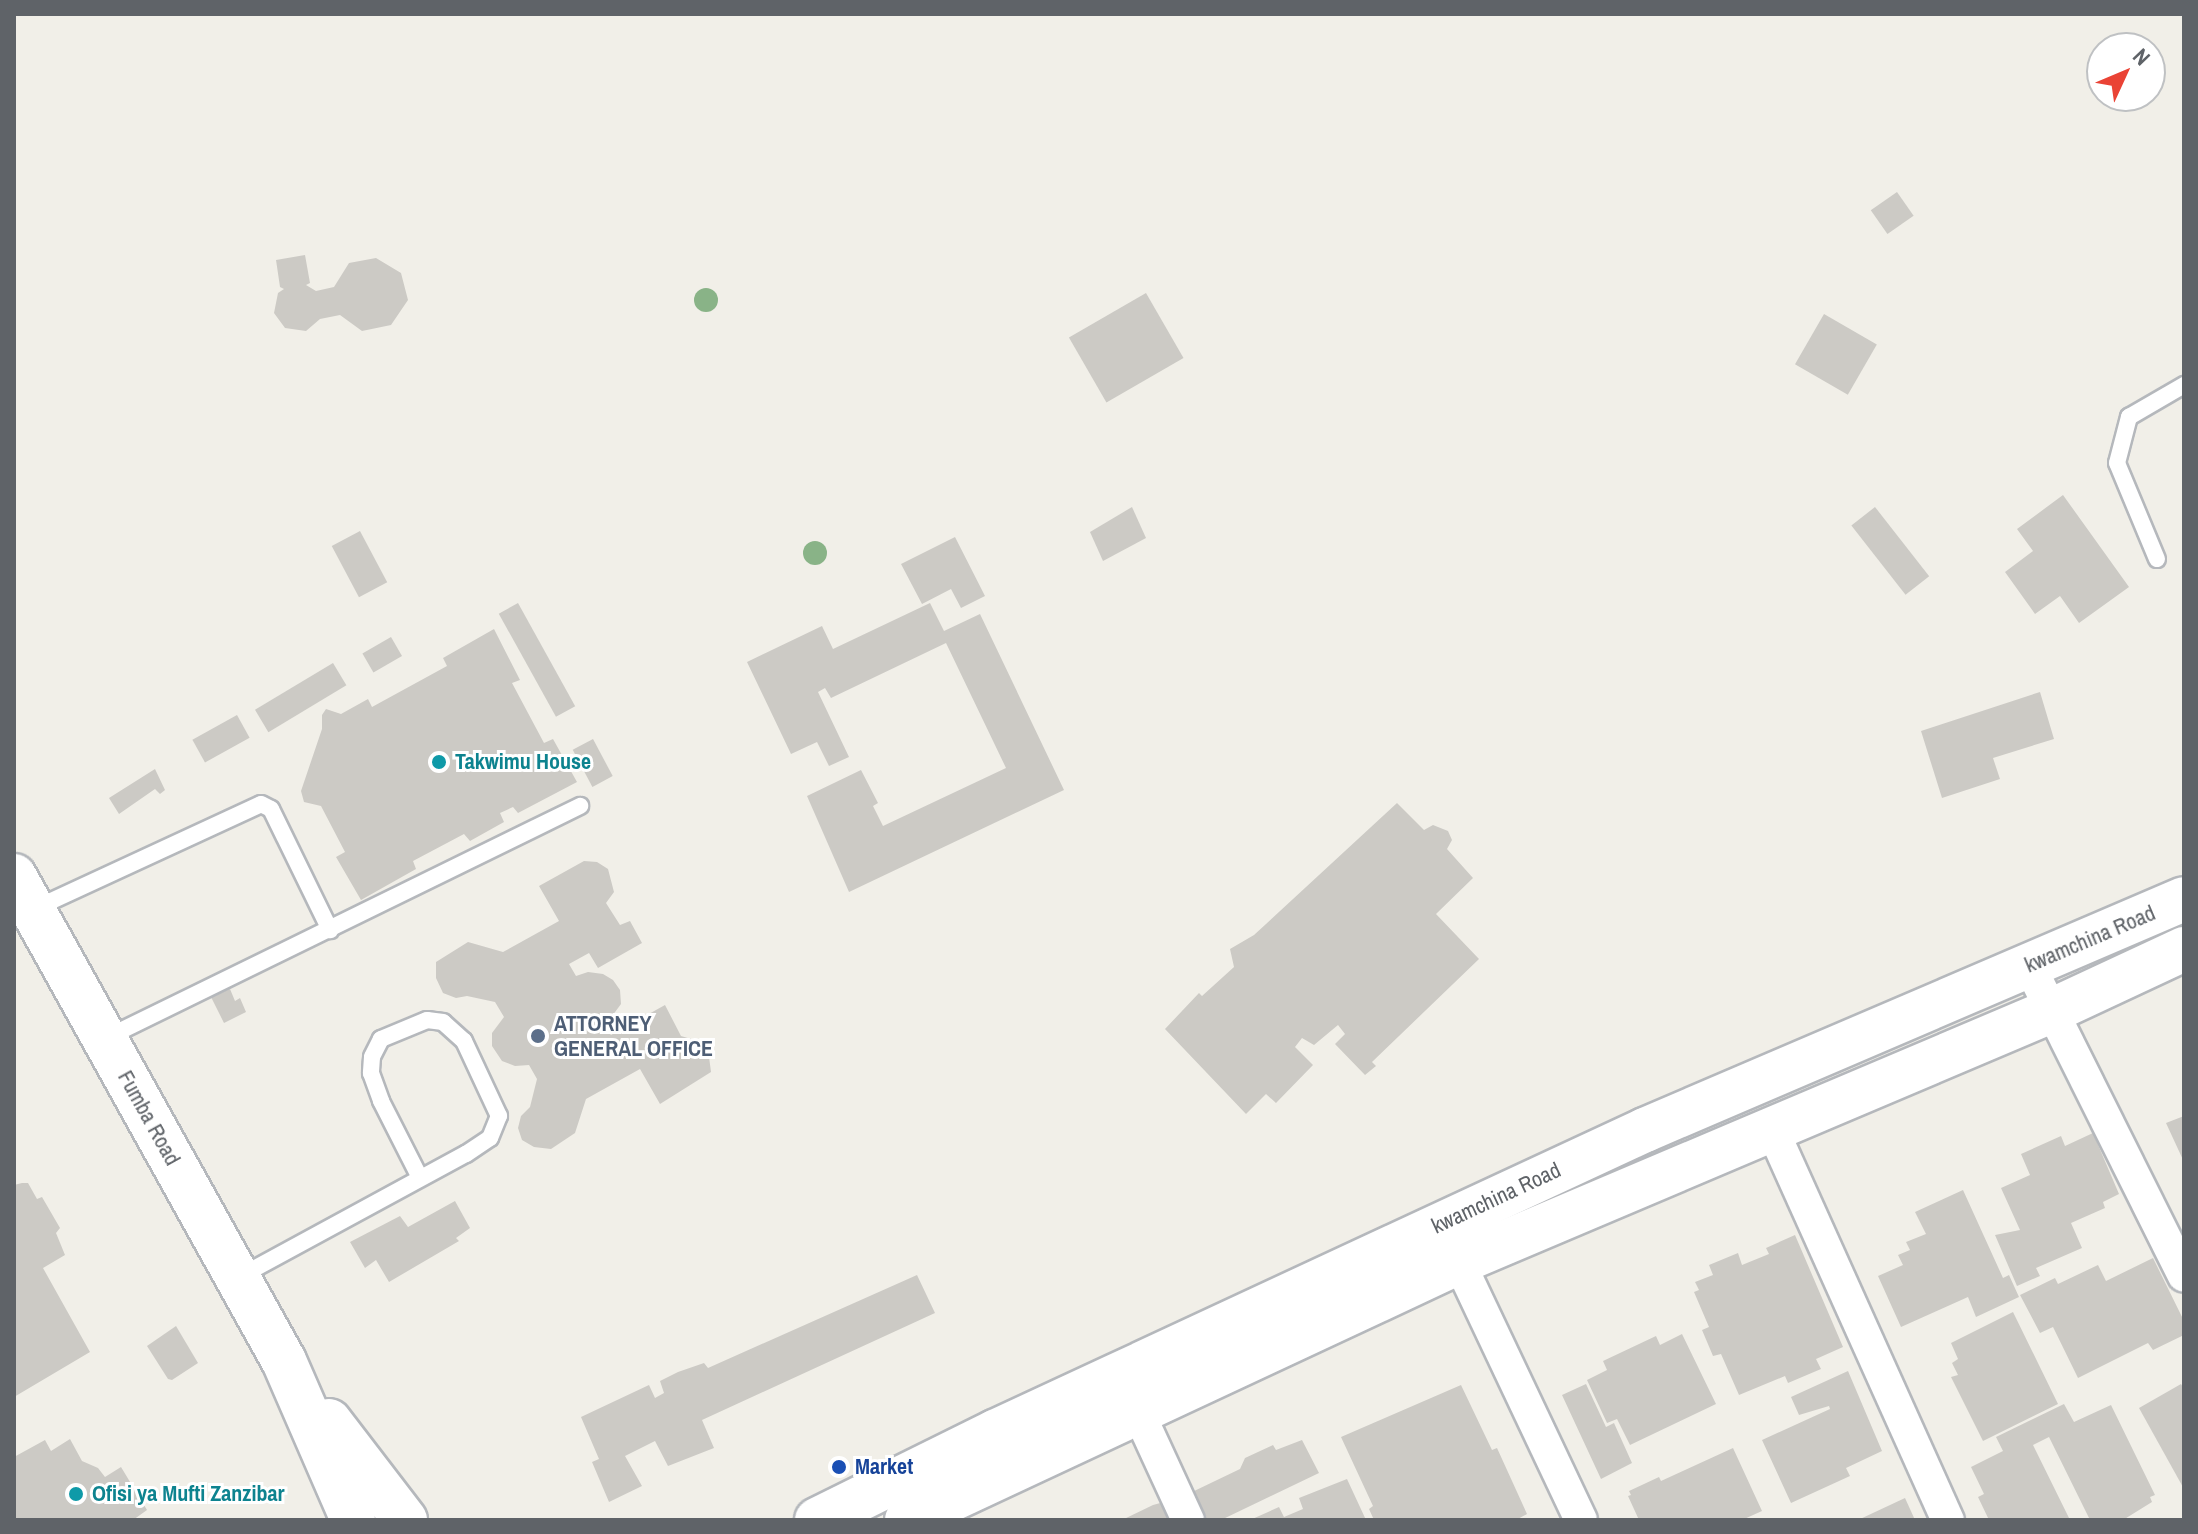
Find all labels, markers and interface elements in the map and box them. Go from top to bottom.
north arrow [2086,32,2166,112]
text: N [2127,42,2157,72]
place label: Takwimu House [455,749,591,775]
marker: Takwimu House [430,753,448,771]
street label: kwamchina Road [2021,900,2159,978]
place label: ATTORNEY GENERAL OFFICE [554,1010,713,1062]
marker: ATTORNEY GENERAL OFFICE [529,1027,547,1045]
street label: Fumba Road [112,1066,186,1170]
street label: kwamchina Road [1427,1157,1565,1239]
place label: Market [855,1454,913,1480]
marker: Market [830,1458,848,1476]
place label: Ofisi ya Mufti Zanzibar [92,1481,284,1507]
marker: Ofisi ya Mufti Zanzibar [67,1485,85,1503]

